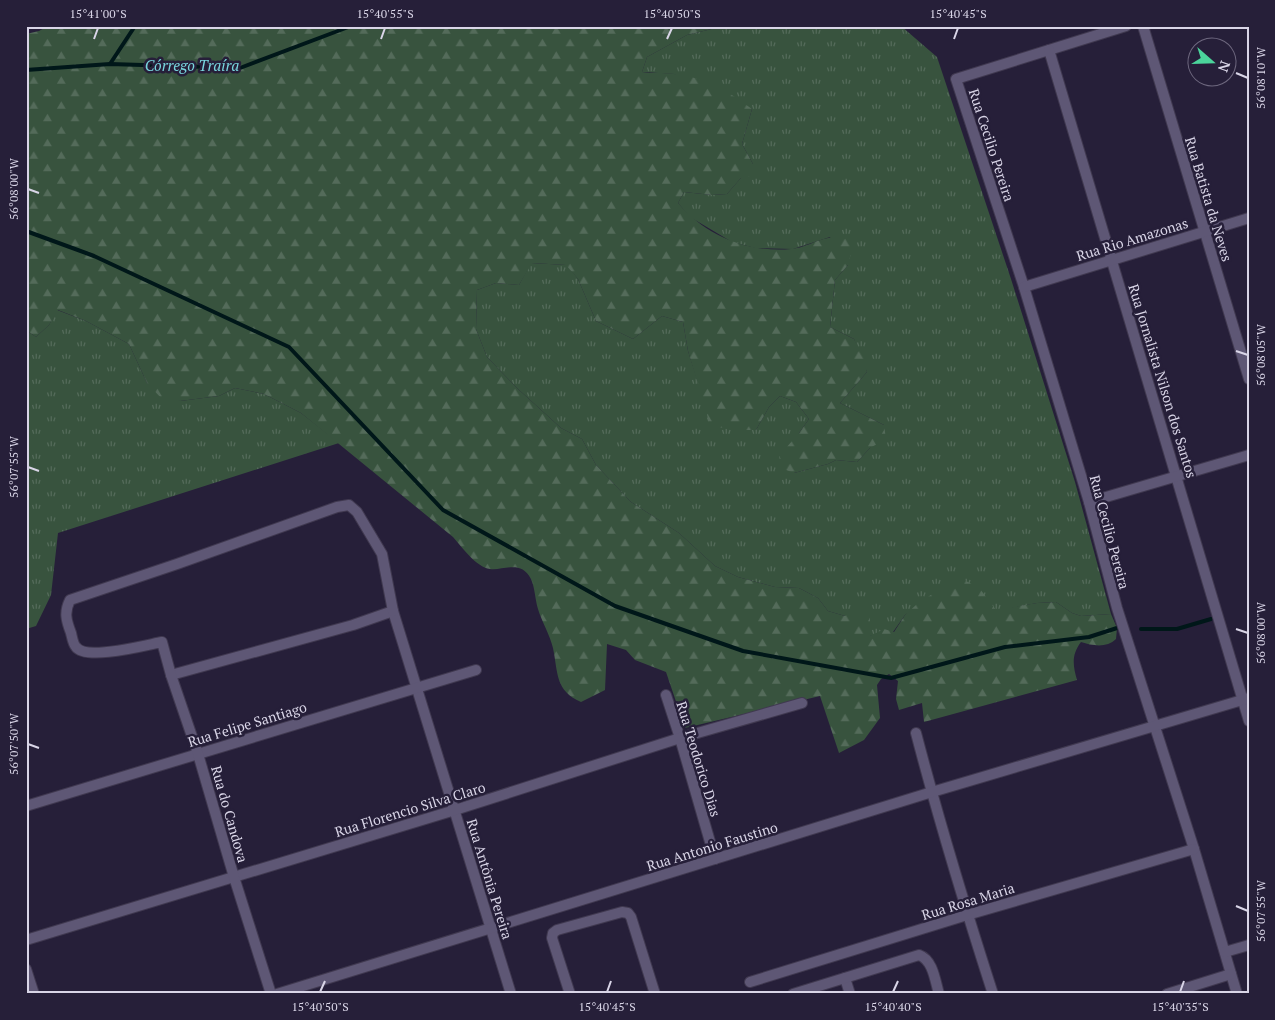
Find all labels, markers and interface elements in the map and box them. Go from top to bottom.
text: 15°41'00"S [69,6,127,21]
text: 15°40'55"S [356,6,414,21]
text: 15°40'50"S [643,6,701,21]
text: 15°40'45"S [929,6,987,21]
north arrow [1188,38,1238,88]
text: 56°08'10"W [1253,46,1268,109]
water label: Córrego Traíra [145,55,239,75]
text: N [1214,58,1235,75]
street label: Rua Cecilio Pereira [965,86,1019,204]
street label: Rua Batista da Neves [1181,134,1237,264]
text: 56°08'00"W [6,157,21,220]
street label: Rua Rio Amazonas [1074,213,1190,265]
street label: Rua Jornalista Nilson dos Santos [1124,282,1202,480]
text: 56°08'05"W [1253,323,1268,386]
text: 56°07'55"W [6,435,21,498]
street label: Rua Cecilio Pereira [1086,473,1134,591]
text: 56°08'00"W [1253,601,1268,664]
street label: Rua Felipe Santiago [185,697,309,751]
street label: Rua Teodorico Dias [672,699,726,819]
text: 56°07'50"W [6,712,21,775]
street label: Rua do Candova [207,763,253,865]
street label: Rua Florencio Silva Claro [332,777,488,841]
street label: Rua Antônia Pereira [463,816,517,942]
street label: Rua Antonio Faustino [644,817,780,875]
street label: Rua Rosa Maria [919,878,1017,924]
text: 56°07'55"W [1253,879,1268,942]
text: 15°40'50"S [291,999,349,1014]
text: 15°40'45"S [578,999,636,1014]
text: 15°40'40"S [864,999,922,1014]
text: 15°40'35"S [1151,999,1209,1014]

